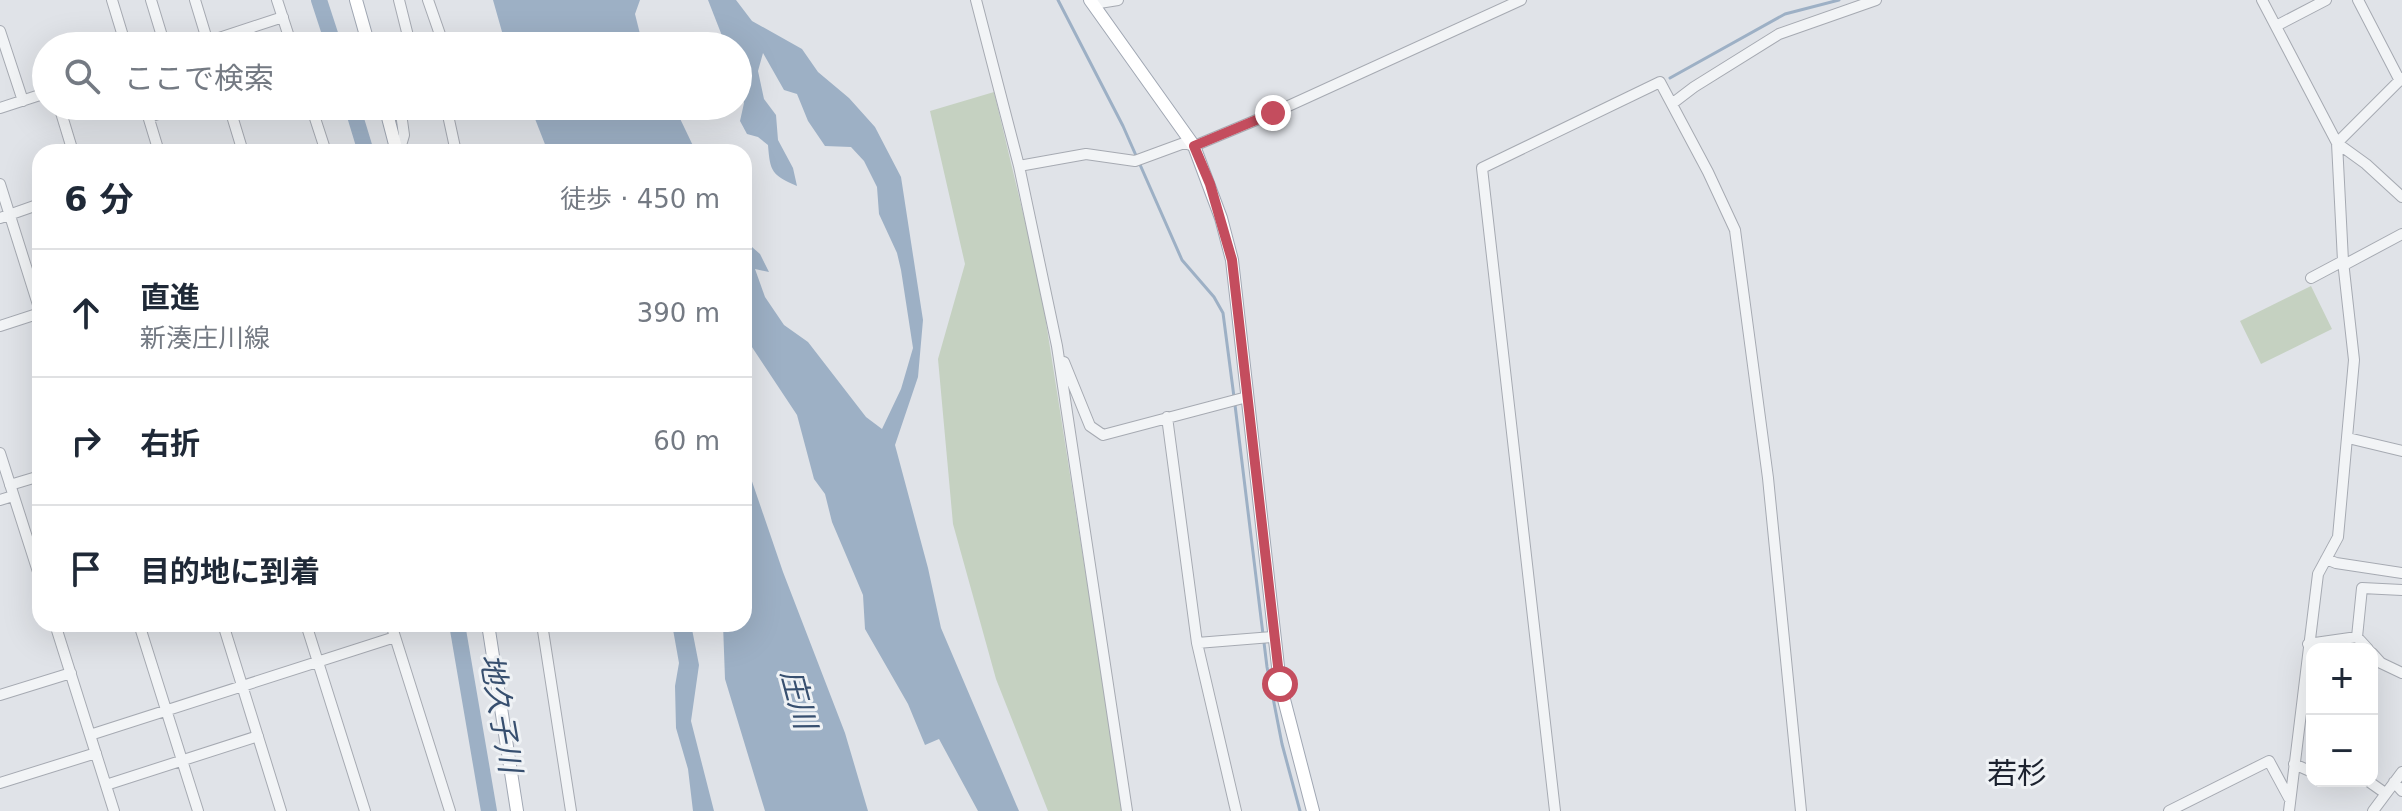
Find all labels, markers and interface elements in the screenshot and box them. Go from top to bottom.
search box [32,32,752,120]
icon: search [60,54,104,98]
text: ここで検索 [124,61,274,96]
route end [1255,95,1291,131]
text: 6 分 [64,179,134,219]
text: 徒歩 · 450 m [560,184,720,214]
text: 直進 [140,280,200,315]
icon: ahead [64,291,108,335]
text: 390 m [637,298,720,328]
text: 新湊庄川線 [140,323,270,353]
icon: right [64,419,108,463]
text: 右折 [140,426,200,461]
text: 60 m [653,426,720,456]
icon: arrive [64,547,108,591]
text: 目的地に到着 [140,554,320,589]
map controls [2306,643,2378,787]
button: + [2306,643,2378,715]
water label: 地久子川 [473,651,529,778]
water label: 庄川 [774,665,824,735]
route start [1262,666,1298,702]
button: − [2306,715,2378,787]
district label: 若杉 [1987,756,2047,791]

